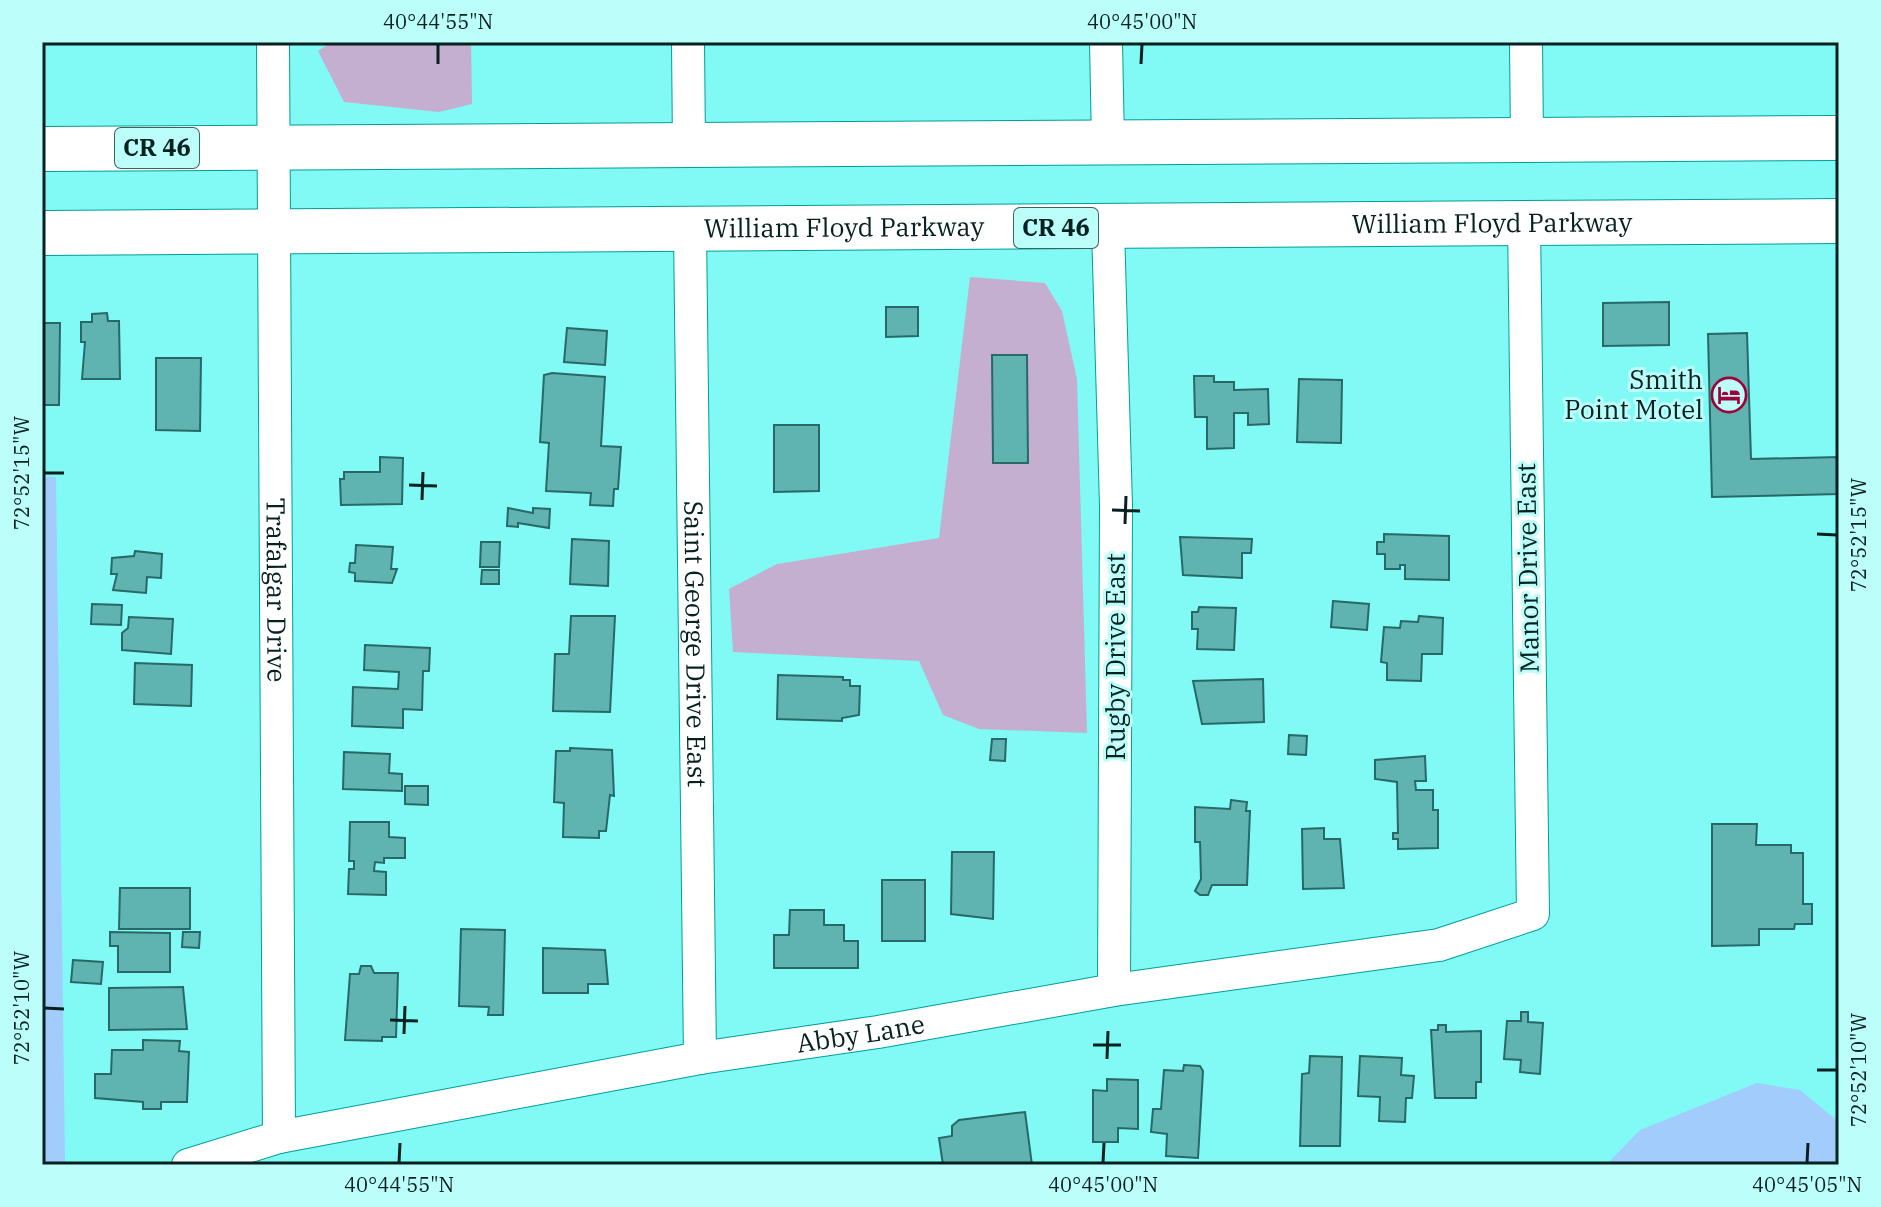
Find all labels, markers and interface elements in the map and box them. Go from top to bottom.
text: 40°44'55"N [383,8,493,35]
text: 40°45'00"N [1087,8,1197,35]
road number: CR 46 [115,128,199,168]
street label: William Floyd Parkway [1352,204,1633,240]
road number: CR 46 [1014,208,1098,248]
street label: William Floyd Parkway [704,209,985,245]
place label: Smith Point Motel [1564,362,1703,426]
hotel icon: Smith Point Motel [1710,376,1748,414]
text: 72°52'15"W [8,416,35,530]
street label: Manor Drive East [1508,463,1546,673]
text: 72°52'15"W [1845,478,1872,592]
street label: Trafalgar Drive [259,498,295,682]
street label: Saint George Drive East [677,500,715,788]
street label: Rugby Drive East [1098,553,1132,761]
text: 72°52'10"W [8,951,35,1065]
street label: Abby Lane [794,1006,927,1060]
text: 72°52'10"W [1845,1013,1872,1127]
text: 40°44'55"N [344,1171,454,1198]
text: 40°45'00"N [1048,1171,1158,1198]
text: 40°45'05"N [1752,1171,1862,1198]

